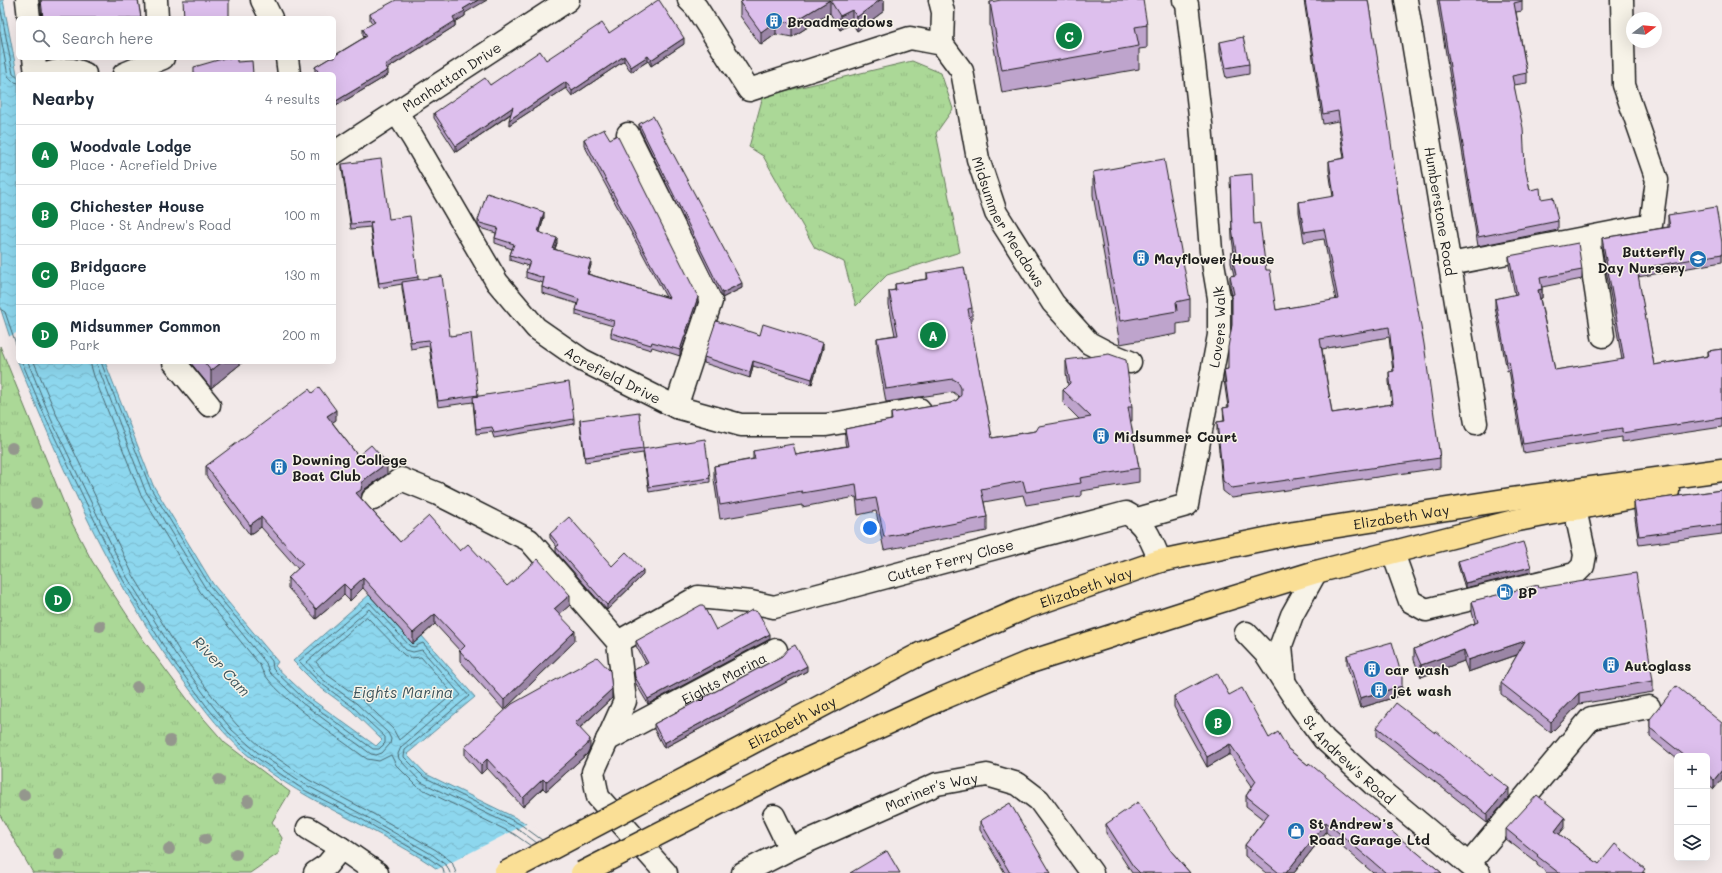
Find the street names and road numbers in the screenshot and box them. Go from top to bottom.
street label: Manhattan Drive [398,37,504,116]
street label: Humberstone Road [1421,145,1461,277]
street label: Midsummer Meadows [968,154,1050,290]
street label: Lovers Walk [1204,284,1229,369]
street label: Acrefield Drive [561,342,664,408]
street label: Elizabeth Way [1352,499,1451,533]
street label: Cutter Ferry Close [885,534,1015,586]
street label: Elizabeth Way [1037,562,1135,612]
street label: Eights Marina [678,648,769,708]
street label: Elizabeth Way [744,691,839,753]
street label: St Andrew's Road [1299,711,1399,808]
street label: Mariner's Way [882,767,979,815]

